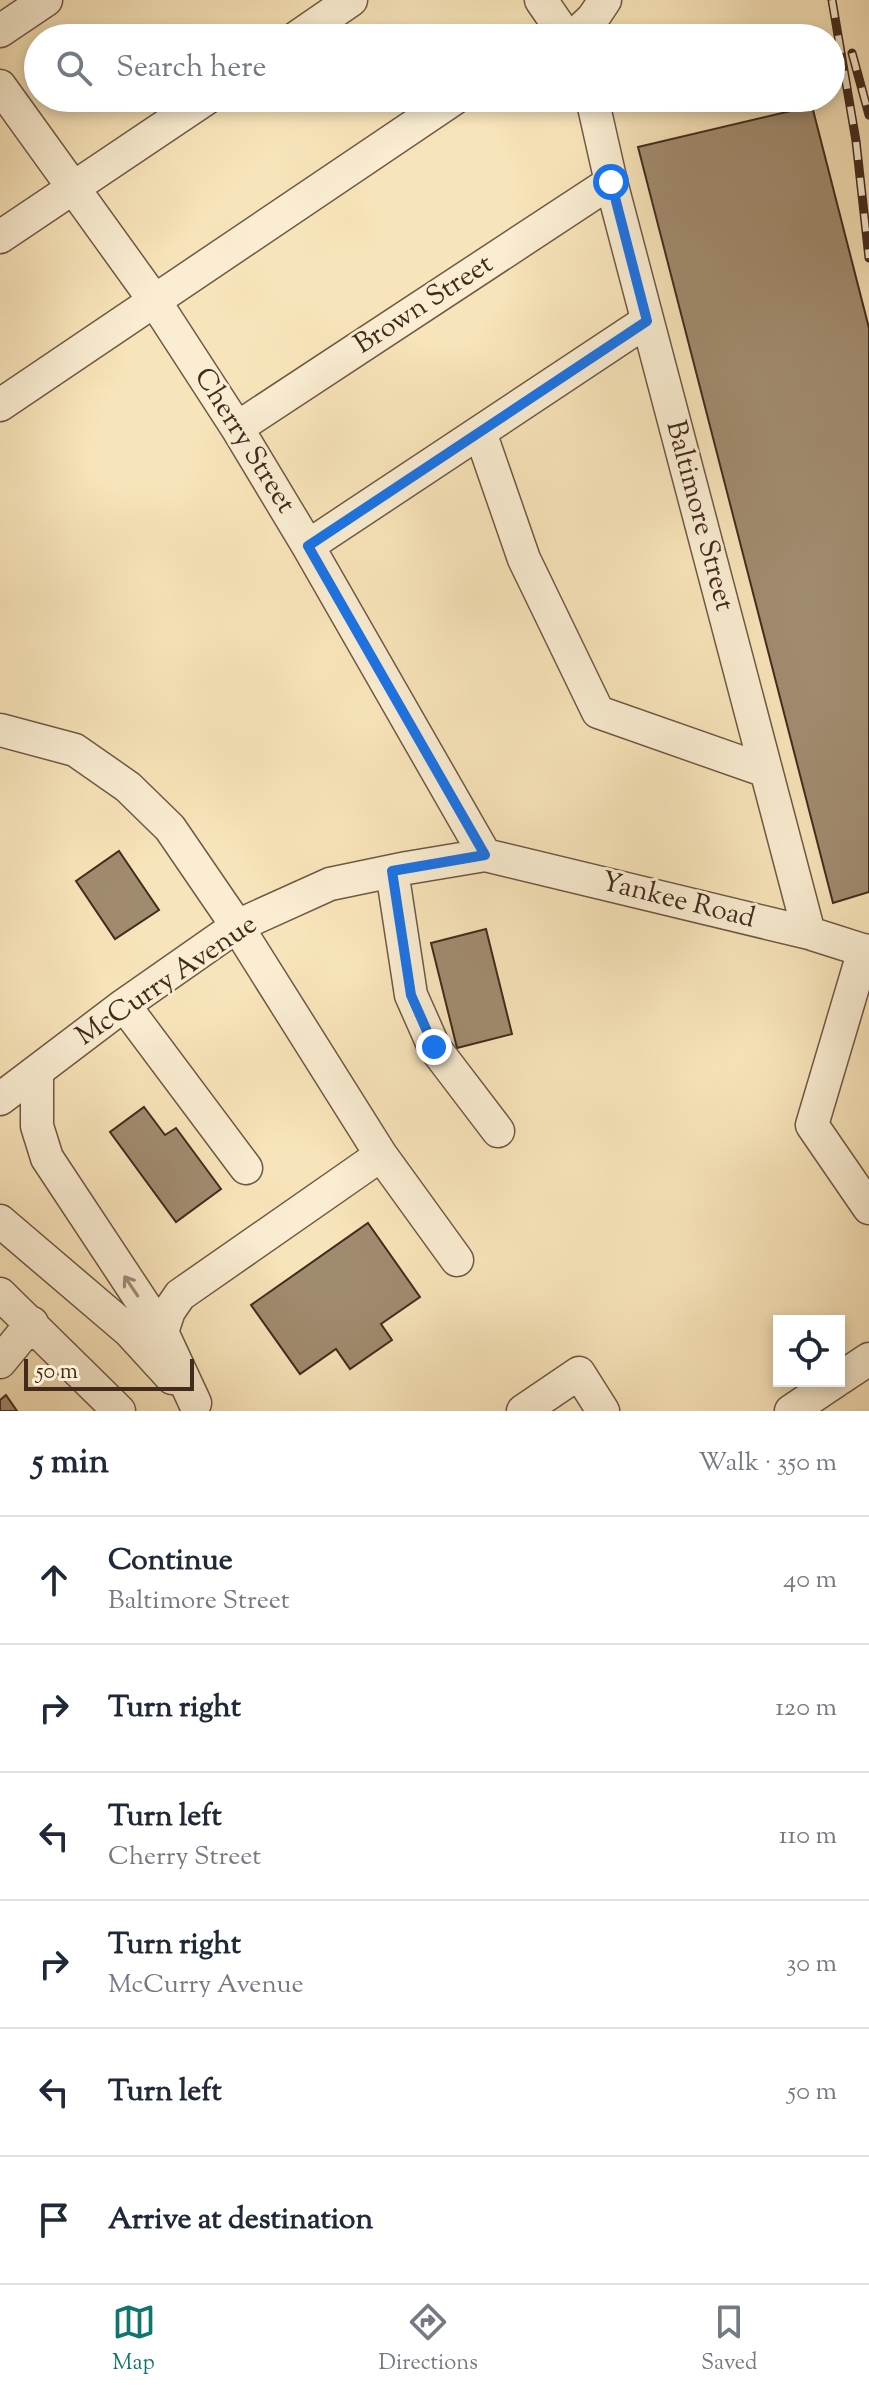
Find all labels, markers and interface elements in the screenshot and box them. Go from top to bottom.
search box [24,24,845,112]
icon: search [52,46,96,90]
text: Search here [116,47,266,90]
route start [593,164,629,200]
street label: Brown Street [347,245,502,365]
street label: Cherry Street [183,360,305,522]
street label: Baltimore Street [654,416,744,616]
street label: Yankee Road [597,863,759,939]
street label: McCurry Avenue [68,905,266,1057]
route end [416,1029,452,1065]
one-way arrow [123,1275,139,1297]
map controls [773,1315,845,1387]
button: locate [773,1315,845,1387]
scale bar [24,1355,194,1391]
text: 50 m [36,1357,78,1389]
text: 5 min [32,1439,109,1488]
text: Walk · 350 m [698,1445,837,1482]
text: Continue [108,1540,233,1583]
icon: ahead [32,1558,76,1602]
text: 40 m [783,1562,837,1599]
text: Baltimore Street [108,1583,290,1620]
icon: right [32,1686,76,1730]
text: Turn right [108,1687,241,1730]
text: 120 m [775,1690,837,1727]
text: Turn left [108,1796,222,1839]
icon: left [32,1814,76,1858]
text: 110 m [779,1818,837,1855]
text: Cherry Street [108,1839,261,1876]
text: Turn right [108,1924,241,1967]
icon: right [32,1942,76,1986]
text: 30 m [786,1946,837,1983]
text: McCurry Avenue [108,1967,304,2004]
icon: left [32,2070,76,2114]
text: Turn left [108,2071,222,2114]
text: 50 m [787,2074,837,2111]
icon: arrive [32,2198,76,2242]
text: Arrive at destination [108,2199,373,2242]
tab: Map [112,2300,156,2380]
tab: Directions [379,2300,478,2380]
tab: Saved [701,2300,757,2380]

